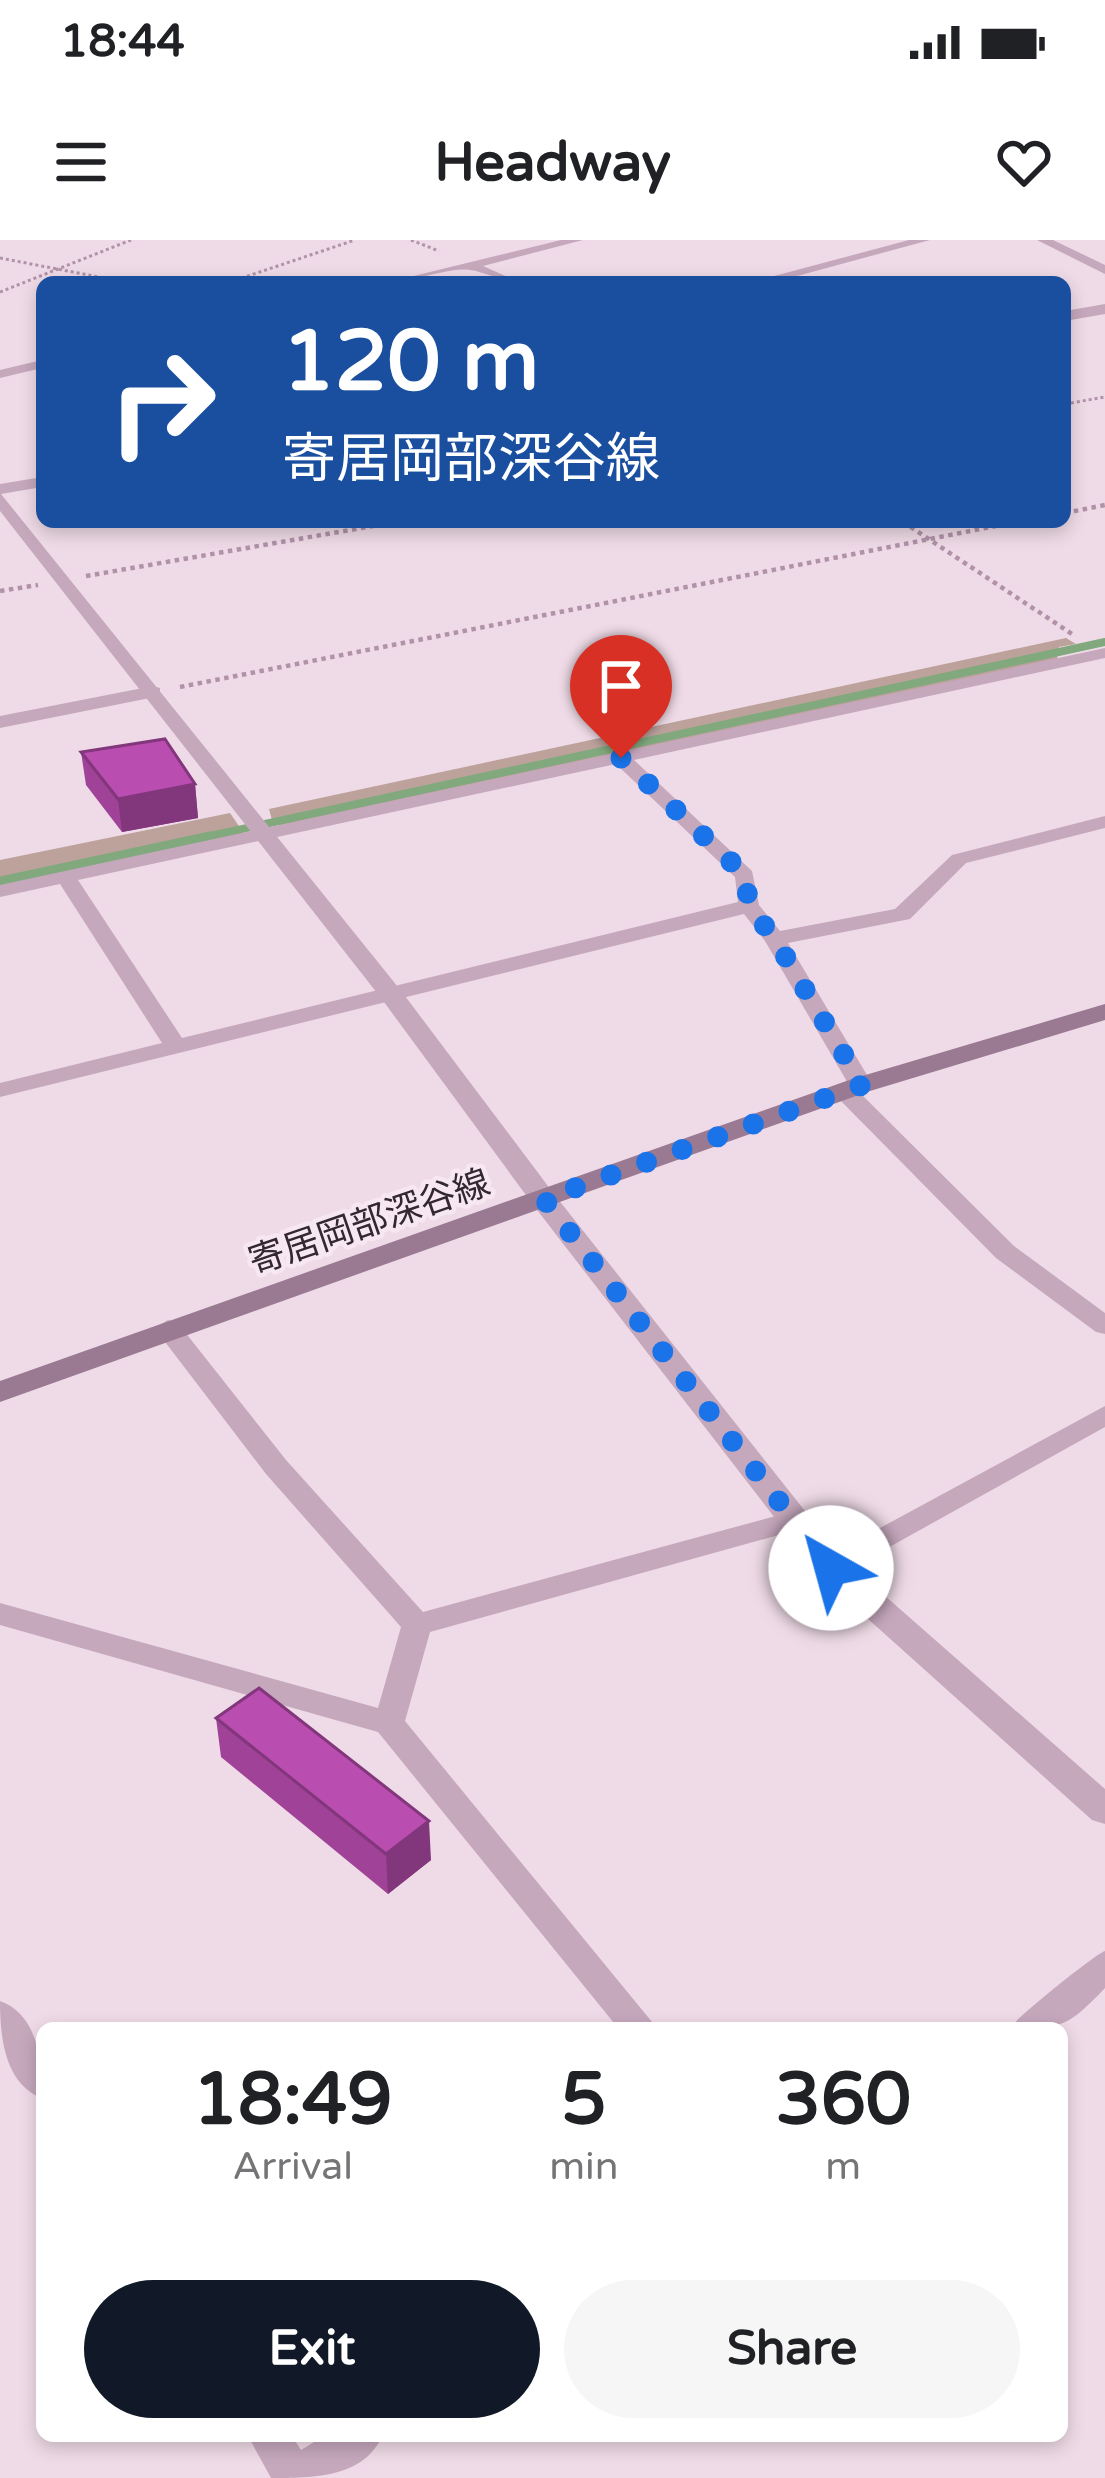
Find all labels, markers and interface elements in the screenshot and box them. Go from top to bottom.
text: 18:44 [60,15,185,69]
icon: menu [48,129,114,195]
icon: heart [991,129,1057,195]
text: Headway [434,130,671,195]
text: 120 m [282,312,539,413]
icon: right [84,324,240,480]
text: 寄居岡部深谷線 [282,427,660,492]
pin [570,635,672,758]
icon: arrive [588,653,654,719]
street label: 寄居岡部深谷線 [243,1161,496,1284]
position arrow [768,1505,894,1631]
text: 18:49 [193,2057,392,2144]
text: 5 [561,2057,607,2144]
text: 360 [775,2057,911,2144]
text: Arrival [232,2143,353,2190]
text: min [549,2143,619,2190]
text: m [825,2143,861,2190]
button: Exit [84,2280,540,2418]
button: Share [564,2280,1020,2418]

